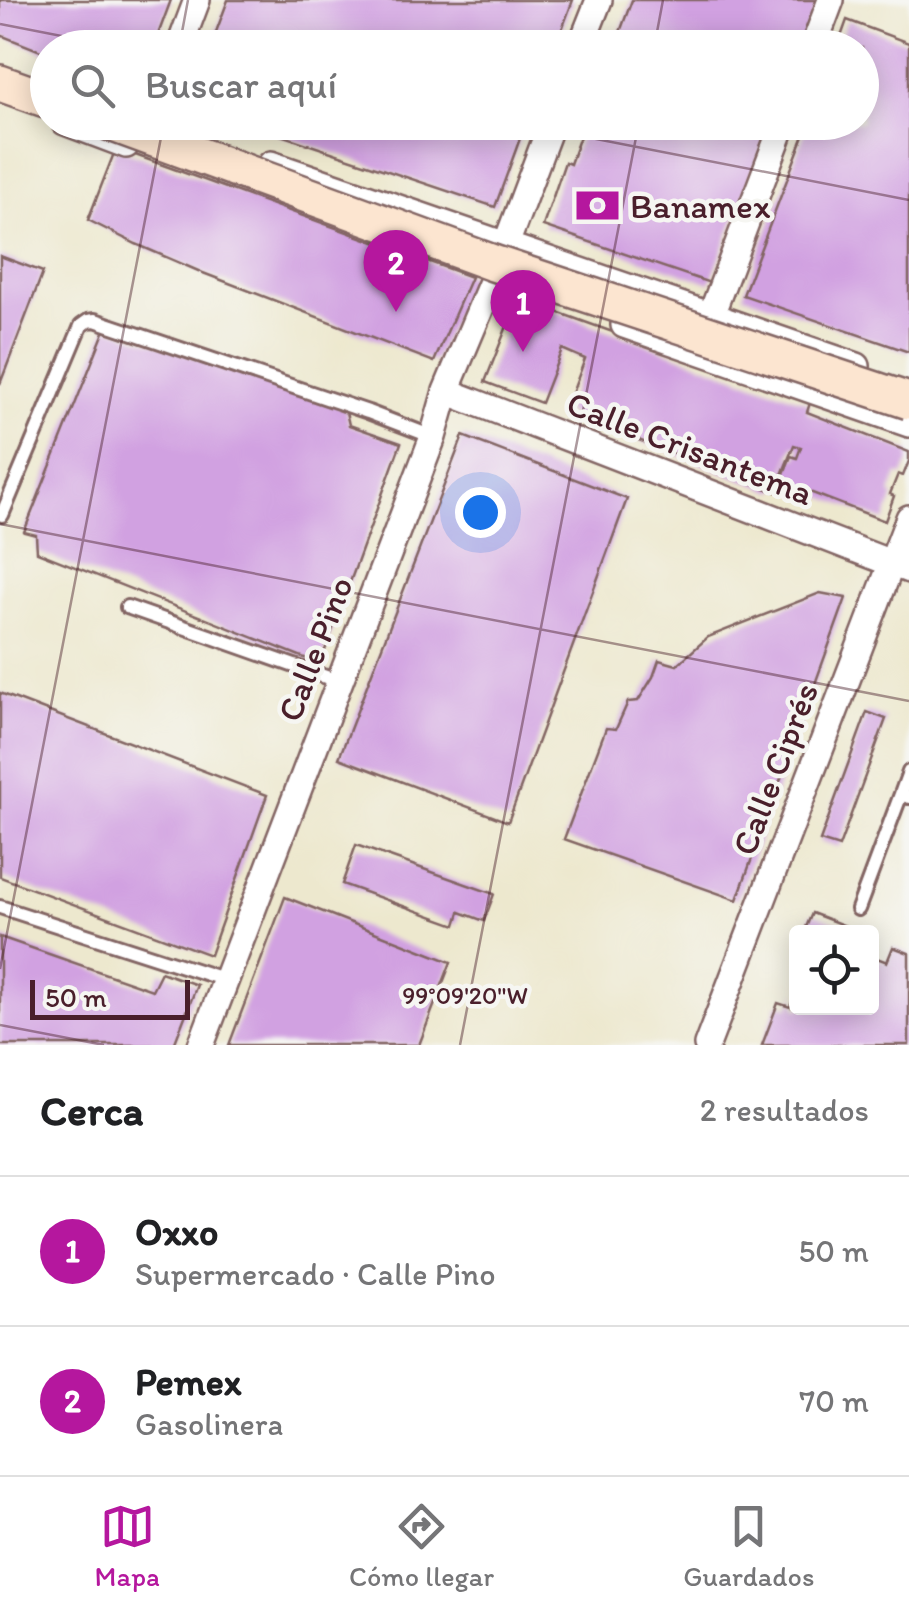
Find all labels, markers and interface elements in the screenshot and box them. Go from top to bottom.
search box [30,30,879,140]
icon: search [65,58,120,113]
text: Buscar aquí [145,62,337,108]
bank icon: Banamex [573,182,621,230]
place label: Banamex [630,185,771,227]
pin: 2 [364,230,428,312]
pin: 1 [490,270,556,352]
street label: Calle Crisantema [561,382,819,514]
your location [455,487,506,538]
street label: Calle Pino [268,571,362,727]
street label: Calle Ciprés [723,677,827,861]
map controls [789,925,879,1015]
button: locate [789,925,879,1015]
scale bar [30,975,190,1020]
text: 50 m [45,980,107,1014]
text: 99°09'20"W [402,980,528,1010]
text: Cerca [40,1085,144,1136]
text: 2 resultados [700,1091,869,1129]
text: Oxxo [135,1209,218,1255]
text: 1 [65,1232,80,1270]
text: 50 m [798,1232,869,1270]
text: Supermercado · Calle Pino [135,1255,496,1293]
text: Pemex [135,1359,242,1405]
text: 2 [64,1382,81,1420]
text: 70 m [799,1382,869,1420]
text: Gasolinera [135,1405,283,1443]
tab: Mapa [95,1499,160,1593]
tab: Cómo llegar [349,1499,494,1593]
tab: Guardados [683,1499,814,1593]

